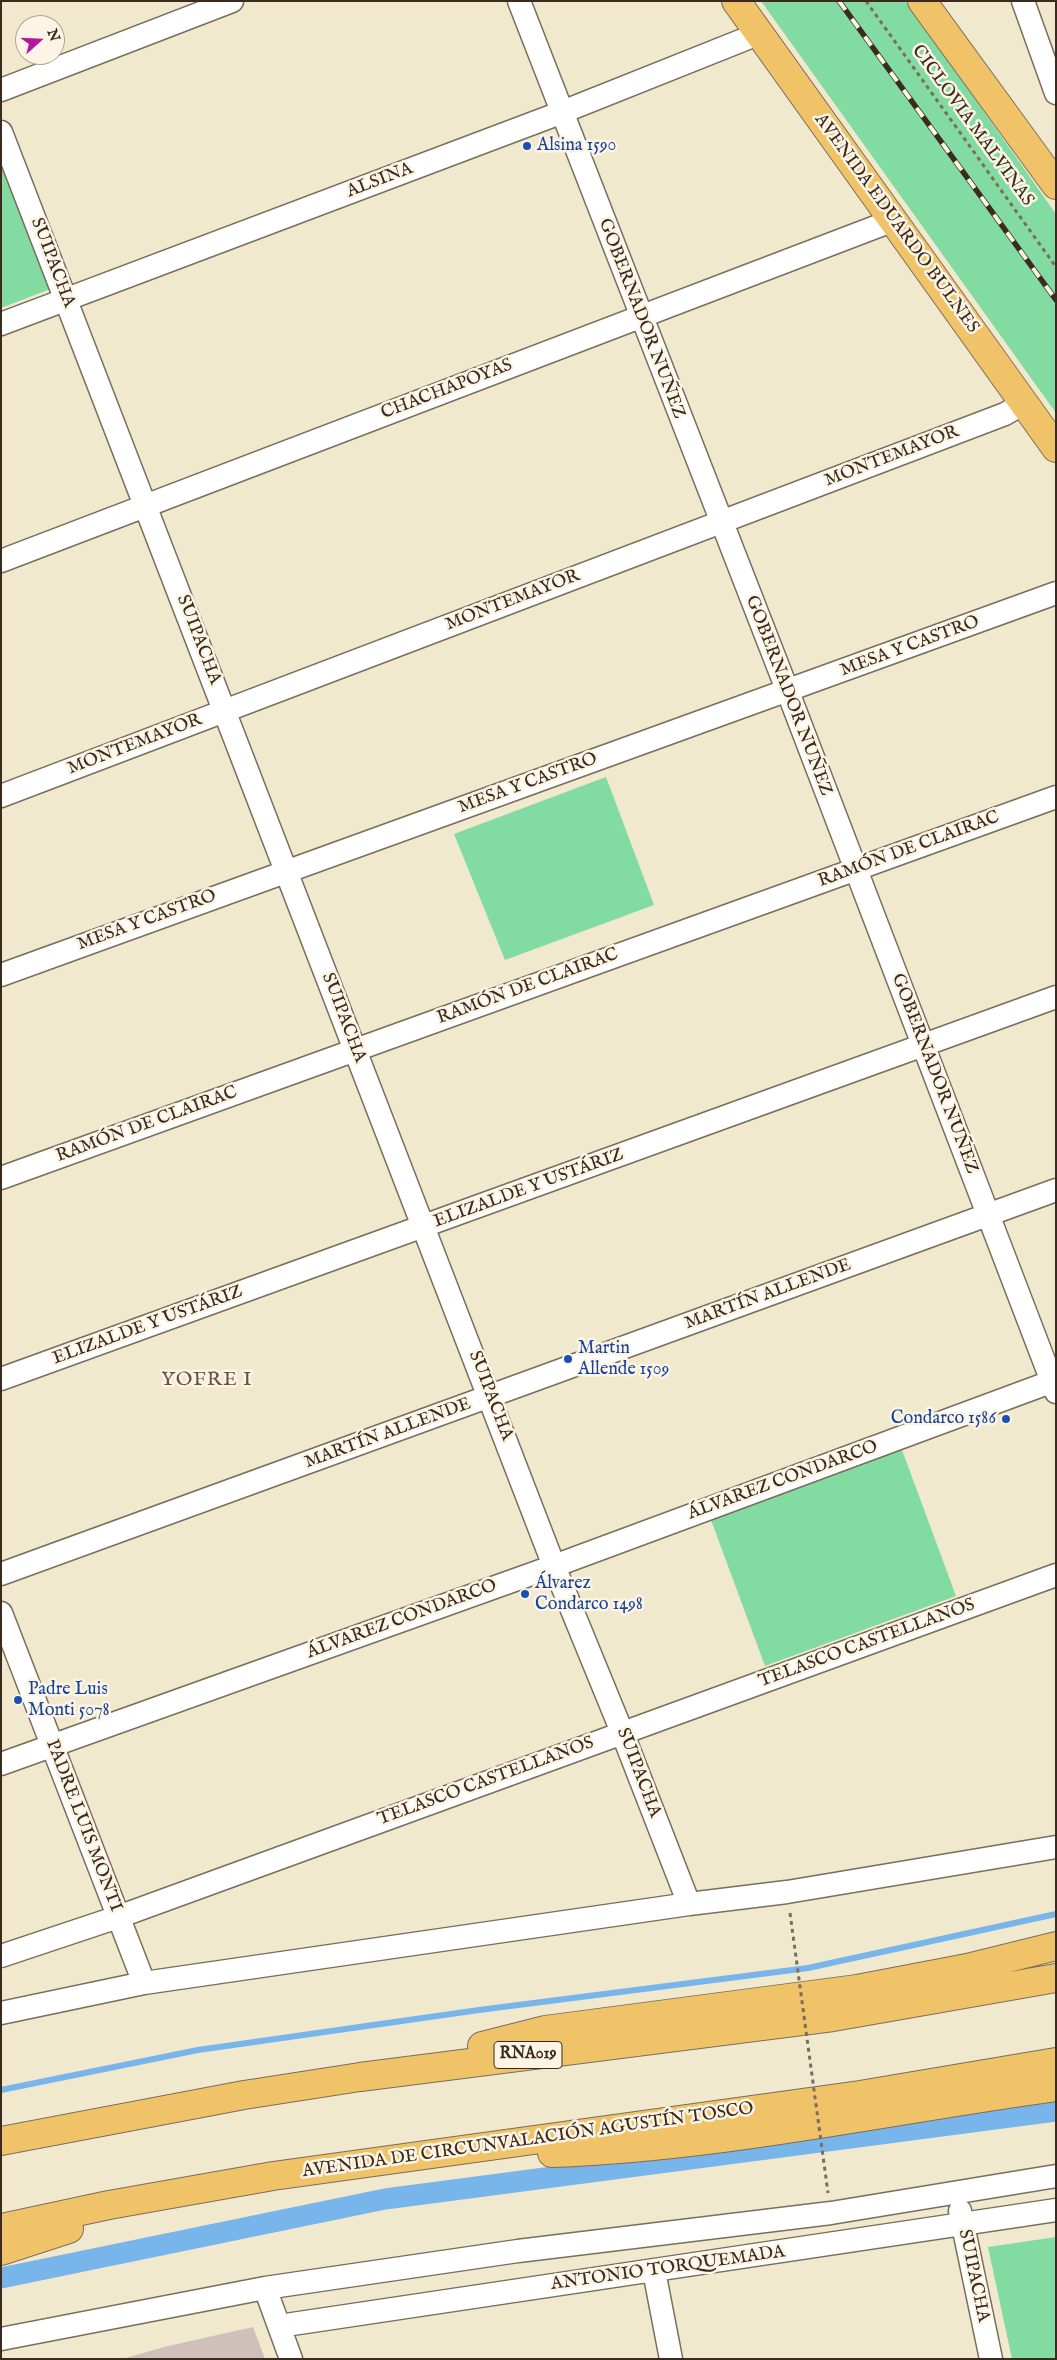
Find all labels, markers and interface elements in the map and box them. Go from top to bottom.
north arrow [15,15,65,65]
text: N [43,26,64,44]
street label: CICLOVIA MALVINAS [906,41,1038,211]
street label: AVENIDA EDUARDO BULNES [809,110,983,338]
place label: Alsina 1590 [537,135,616,157]
marker: Alsina 1590 [521,140,533,152]
street label: ALSINA [344,159,416,203]
street label: SUIPACHA [25,215,79,311]
street label: GOBERNADOR NUÑEZ [593,216,689,422]
street label: CHACHAPOYAS [378,355,516,425]
street label: MONTEMAYOR [822,422,962,492]
street label: MONTEMAYOR [443,566,583,636]
street label: SUIPACHA [171,592,225,688]
street label: GOBERNADOR NUÑEZ [740,593,836,799]
street label: MESA Y CASTRO [838,612,982,682]
street label: MONTEMAYOR [65,710,205,780]
street label: MESA Y CASTRO [456,749,600,819]
street label: RAMÓN DE CLAIRAC [815,807,1003,893]
street label: MESA Y CASTRO [75,886,219,956]
street label: RAMÓN DE CLAIRAC [434,944,622,1030]
street label: SUIPACHA [316,970,370,1066]
street label: GOBERNADOR NUÑEZ [886,971,982,1177]
street label: RAMÓN DE CLAIRAC [53,1082,241,1168]
street label: ELIZALDE Y USTÁRIZ [431,1145,627,1233]
street label: MARTÍN ALLENDE [682,1255,854,1335]
street label: ELIZALDE Y USTÁRIZ [50,1282,246,1370]
place label: Martin Allende 1509 [578,1338,669,1380]
street label: SUIPACHA [463,1348,517,1444]
marker: Martin Allende 1509 [562,1353,574,1365]
district label: YOFRE I [160,1369,254,1393]
street label: MARTÍN ALLENDE [302,1394,474,1474]
place label: Condarco 1586 [891,1408,996,1430]
marker: Condarco 1586 [1000,1413,1012,1425]
street label: ÁLVAREZ CONDARCO [685,1437,881,1525]
place label: Álvarez Condarco 1498 [535,1573,643,1616]
street label: ÁLVAREZ CONDARCO [304,1576,500,1664]
marker: Álvarez Condarco 1498 [519,1588,531,1600]
street label: TELASCO CASTELLANOS [756,1595,978,1693]
place label: Padre Luis Monti 5078 [28,1679,110,1722]
marker: Padre Luis Monti 5078 [12,1694,24,1706]
street label: SUIPACHA [611,1725,665,1821]
street label: TELASCO CASTELLANOS [375,1733,597,1831]
street label: PADRE LUIS MONTI [40,1737,126,1915]
road number: RNA019 [494,2042,562,2068]
street label: AVENIDA DE CIRCUNVALACIÓN AGUSTÍN TOSCO [301,2099,755,2183]
street label: SUIPACHA [953,2228,993,2324]
street label: ANTONIO TORQUEMADA [550,2242,786,2296]

